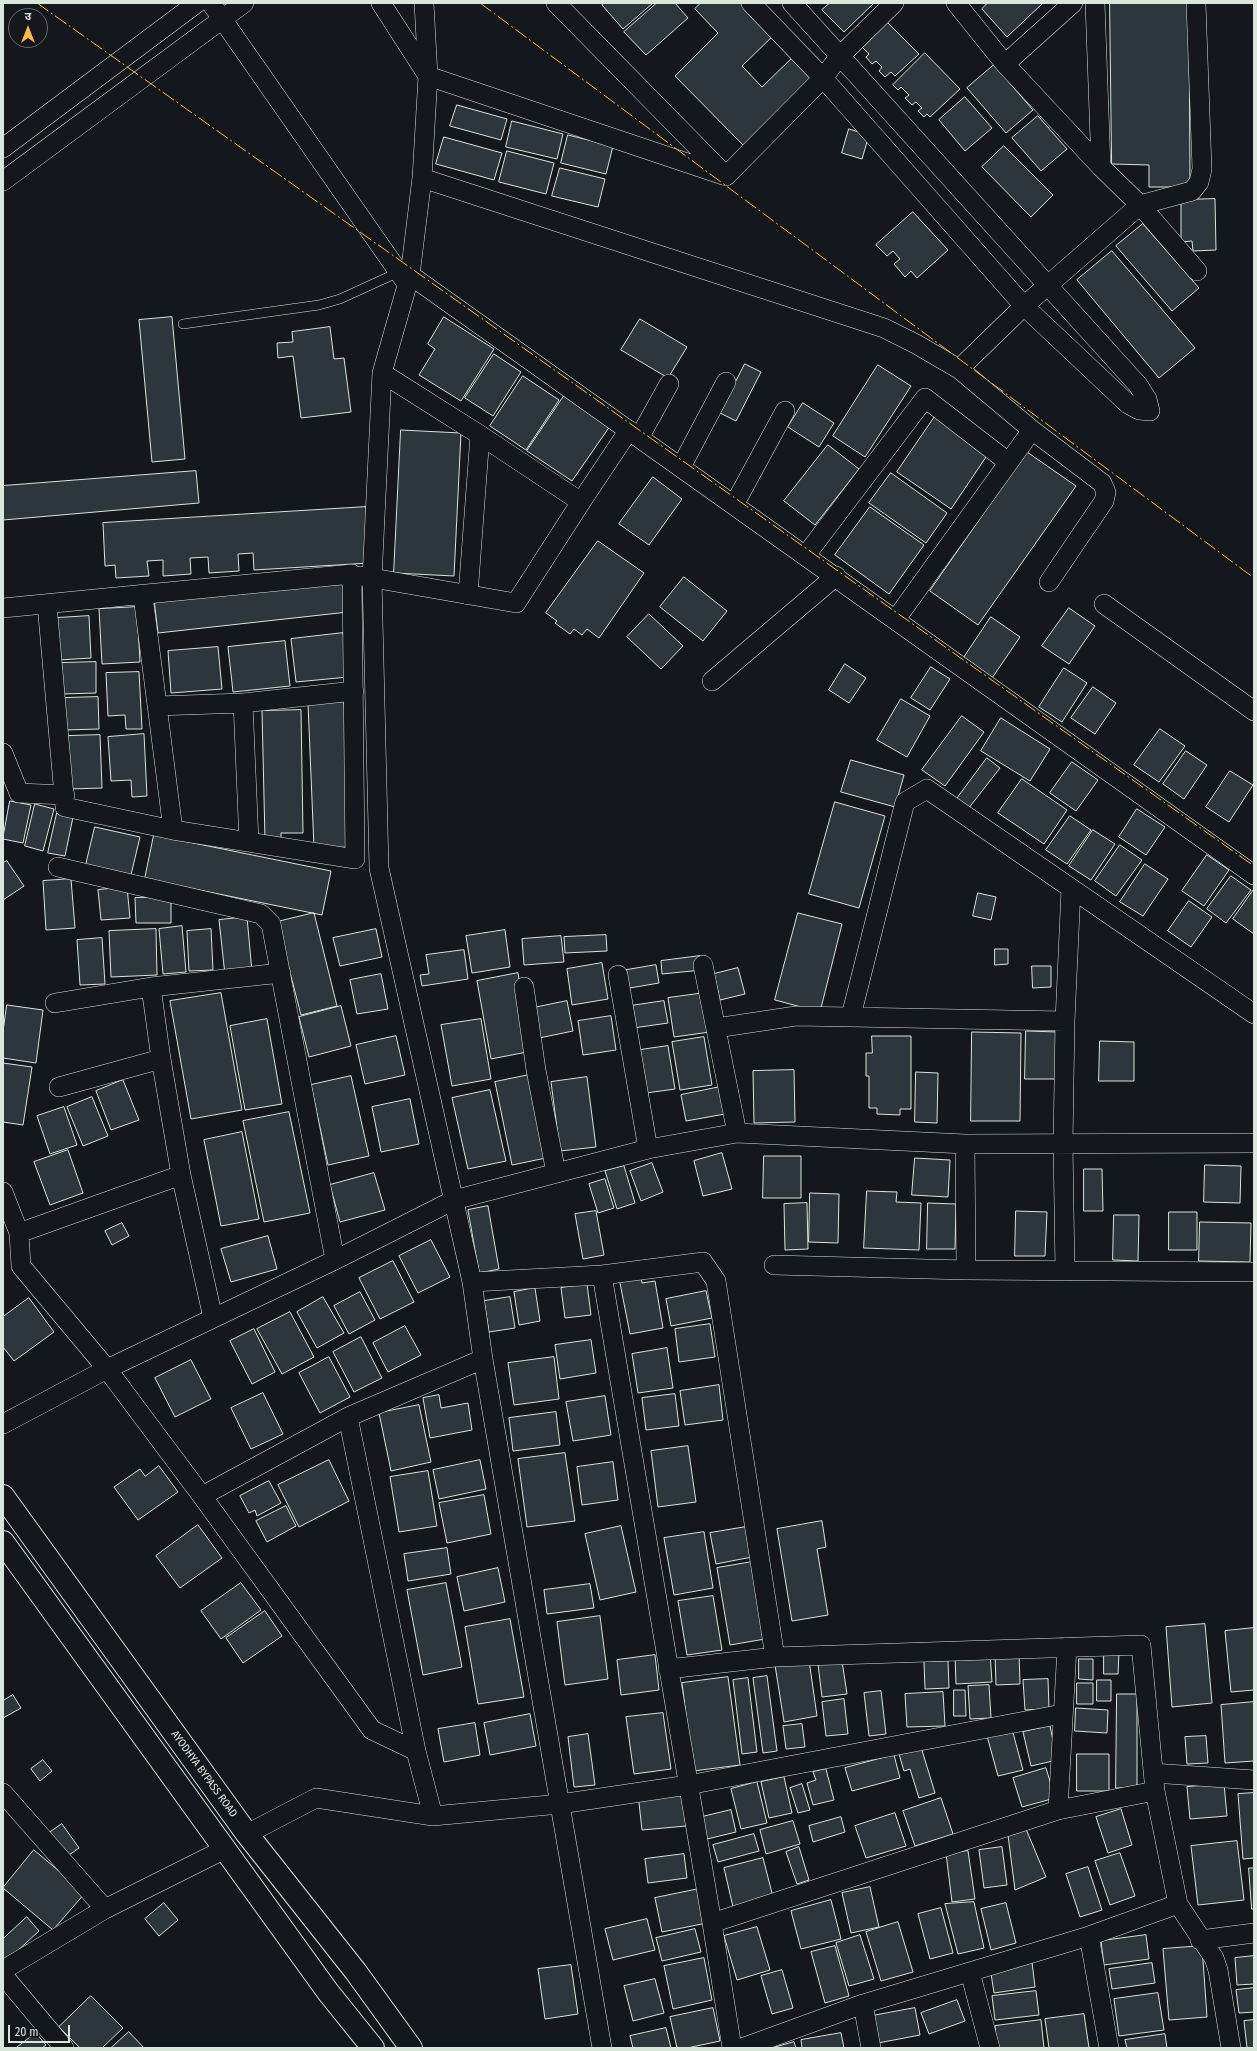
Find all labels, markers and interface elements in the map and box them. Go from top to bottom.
north arrow [8,8,48,48]
text: उ [25,10,31,23]
street label: AYODHYA BYPASS ROAD [168,1728,240,1820]
scale bar [10,2017,72,2043]
text: 20 m [15,2025,39,2039]

